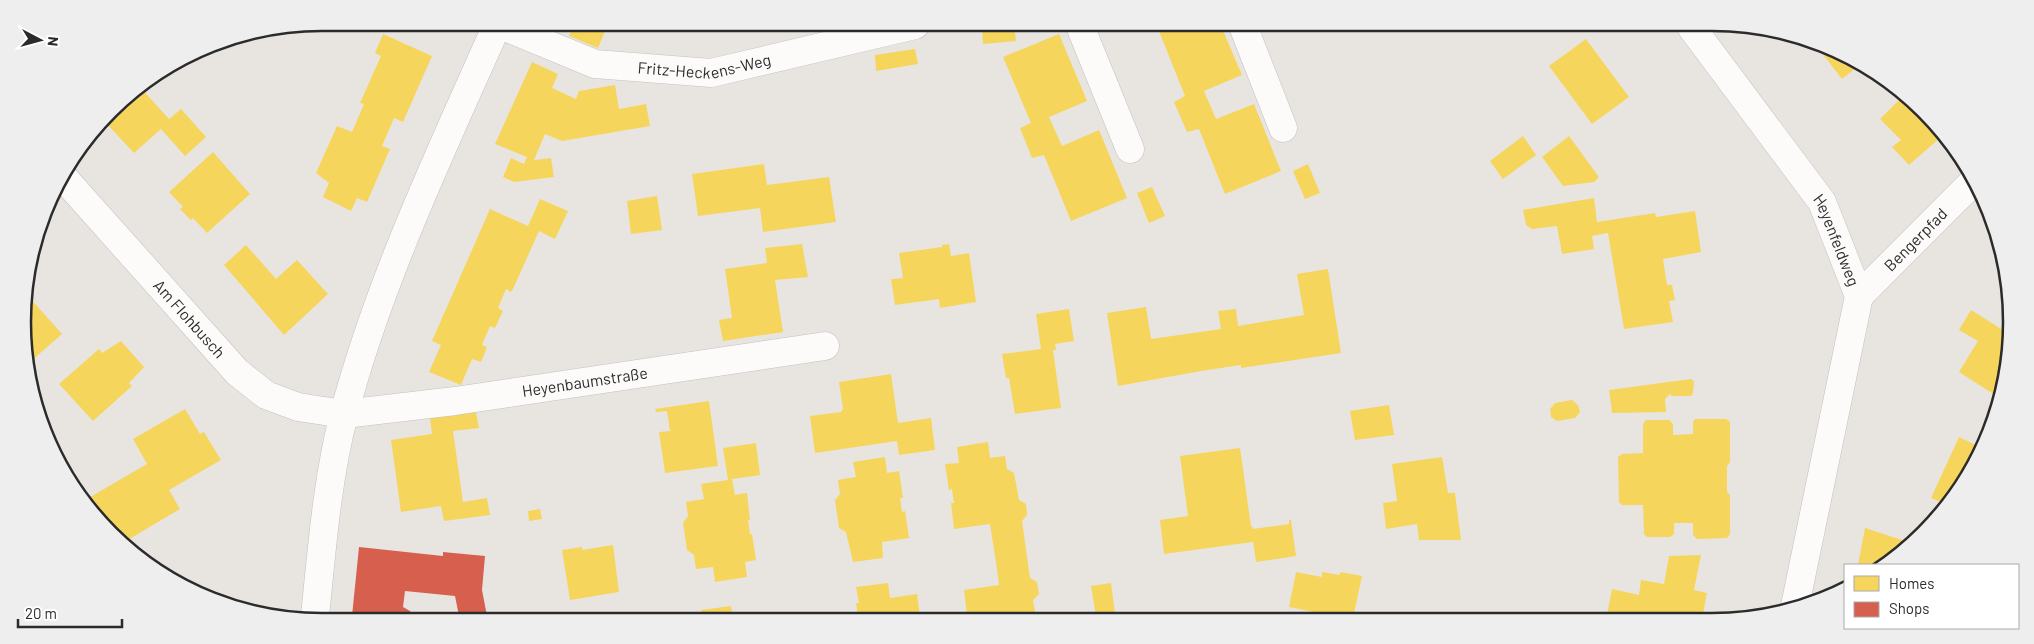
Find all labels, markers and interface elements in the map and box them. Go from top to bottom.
north arrow [15,15,65,65]
text: N [44,36,62,47]
street label: Fritz-Heckens-Weg [637,49,773,82]
street label: Heyenfeldweg [1810,190,1864,289]
street label: Bengerpfad [1880,204,1951,275]
street label: Am Flohbusch [150,275,230,361]
street label: Heyenbaumstraße [521,363,649,400]
legend [1844,564,2019,629]
text: Homes [1889,574,1934,592]
scale bar [18,596,121,628]
text: Shops [1889,599,1929,617]
text: 20 m [25,604,57,622]

